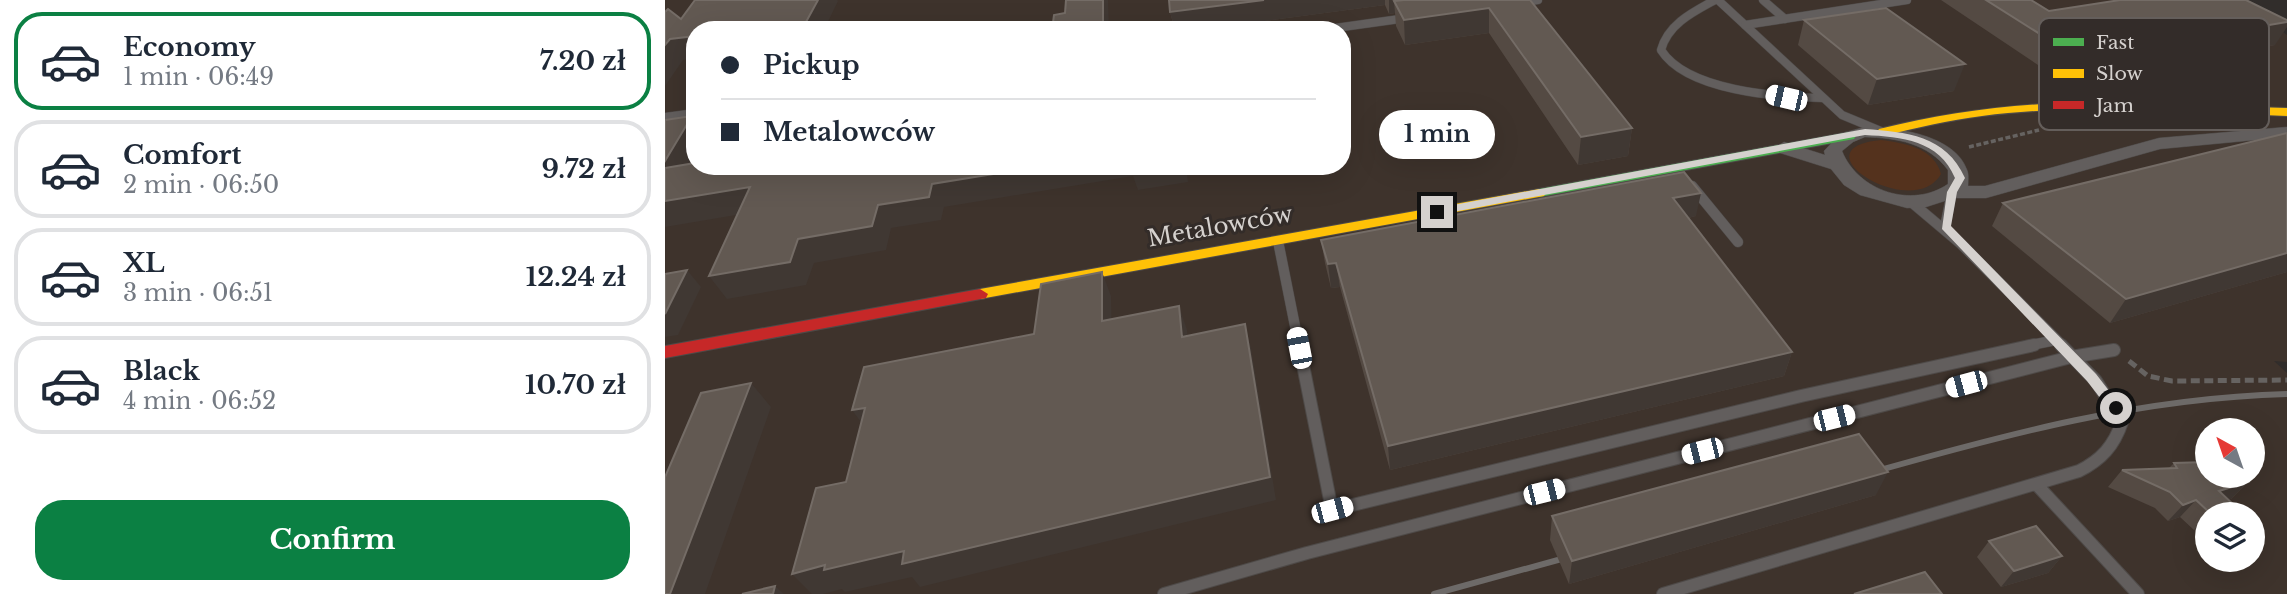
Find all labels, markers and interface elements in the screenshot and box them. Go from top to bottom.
legend [2039,18,2269,130]
icon: car [39,30,102,93]
text: Economy [123,31,256,63]
text: Fast [2096,31,2135,54]
text: 7.20 zł [540,45,626,77]
text: Pickup [763,49,860,81]
text: Slow [2096,62,2143,85]
text: 1 min · 06:49 [123,63,274,91]
car [1764,83,1809,113]
text: Jam [2093,94,2134,117]
callout: 1 min [1379,110,1495,160]
text: Metalowców [763,116,935,148]
text: 1 min [1404,120,1470,148]
icon: car [39,138,102,201]
text: Comfort [123,139,241,171]
text: 9.72 zł [541,153,626,185]
text: 2 min · 06:50 [123,171,279,199]
route end [1421,196,1453,228]
street label: Metalowców [1145,199,1295,253]
icon: car [39,246,102,309]
text: XL [123,247,165,279]
text: 12.24 zł [526,261,626,293]
text: 3 min · 06:51 [123,279,273,307]
car [1285,325,1314,371]
icon: car [39,354,102,417]
text: Black [123,355,200,387]
car [1943,368,1990,400]
text: 10.70 zł [525,369,626,401]
text: 4 min · 06:52 [123,387,276,415]
route start [2100,392,2132,424]
car [1812,403,1857,433]
north arrow [2195,418,2265,488]
map controls [2195,418,2265,572]
car [1680,436,1725,466]
car [1522,477,1567,507]
car [1309,494,1356,526]
button: Confirm [35,500,630,580]
button: layers [2195,502,2265,572]

